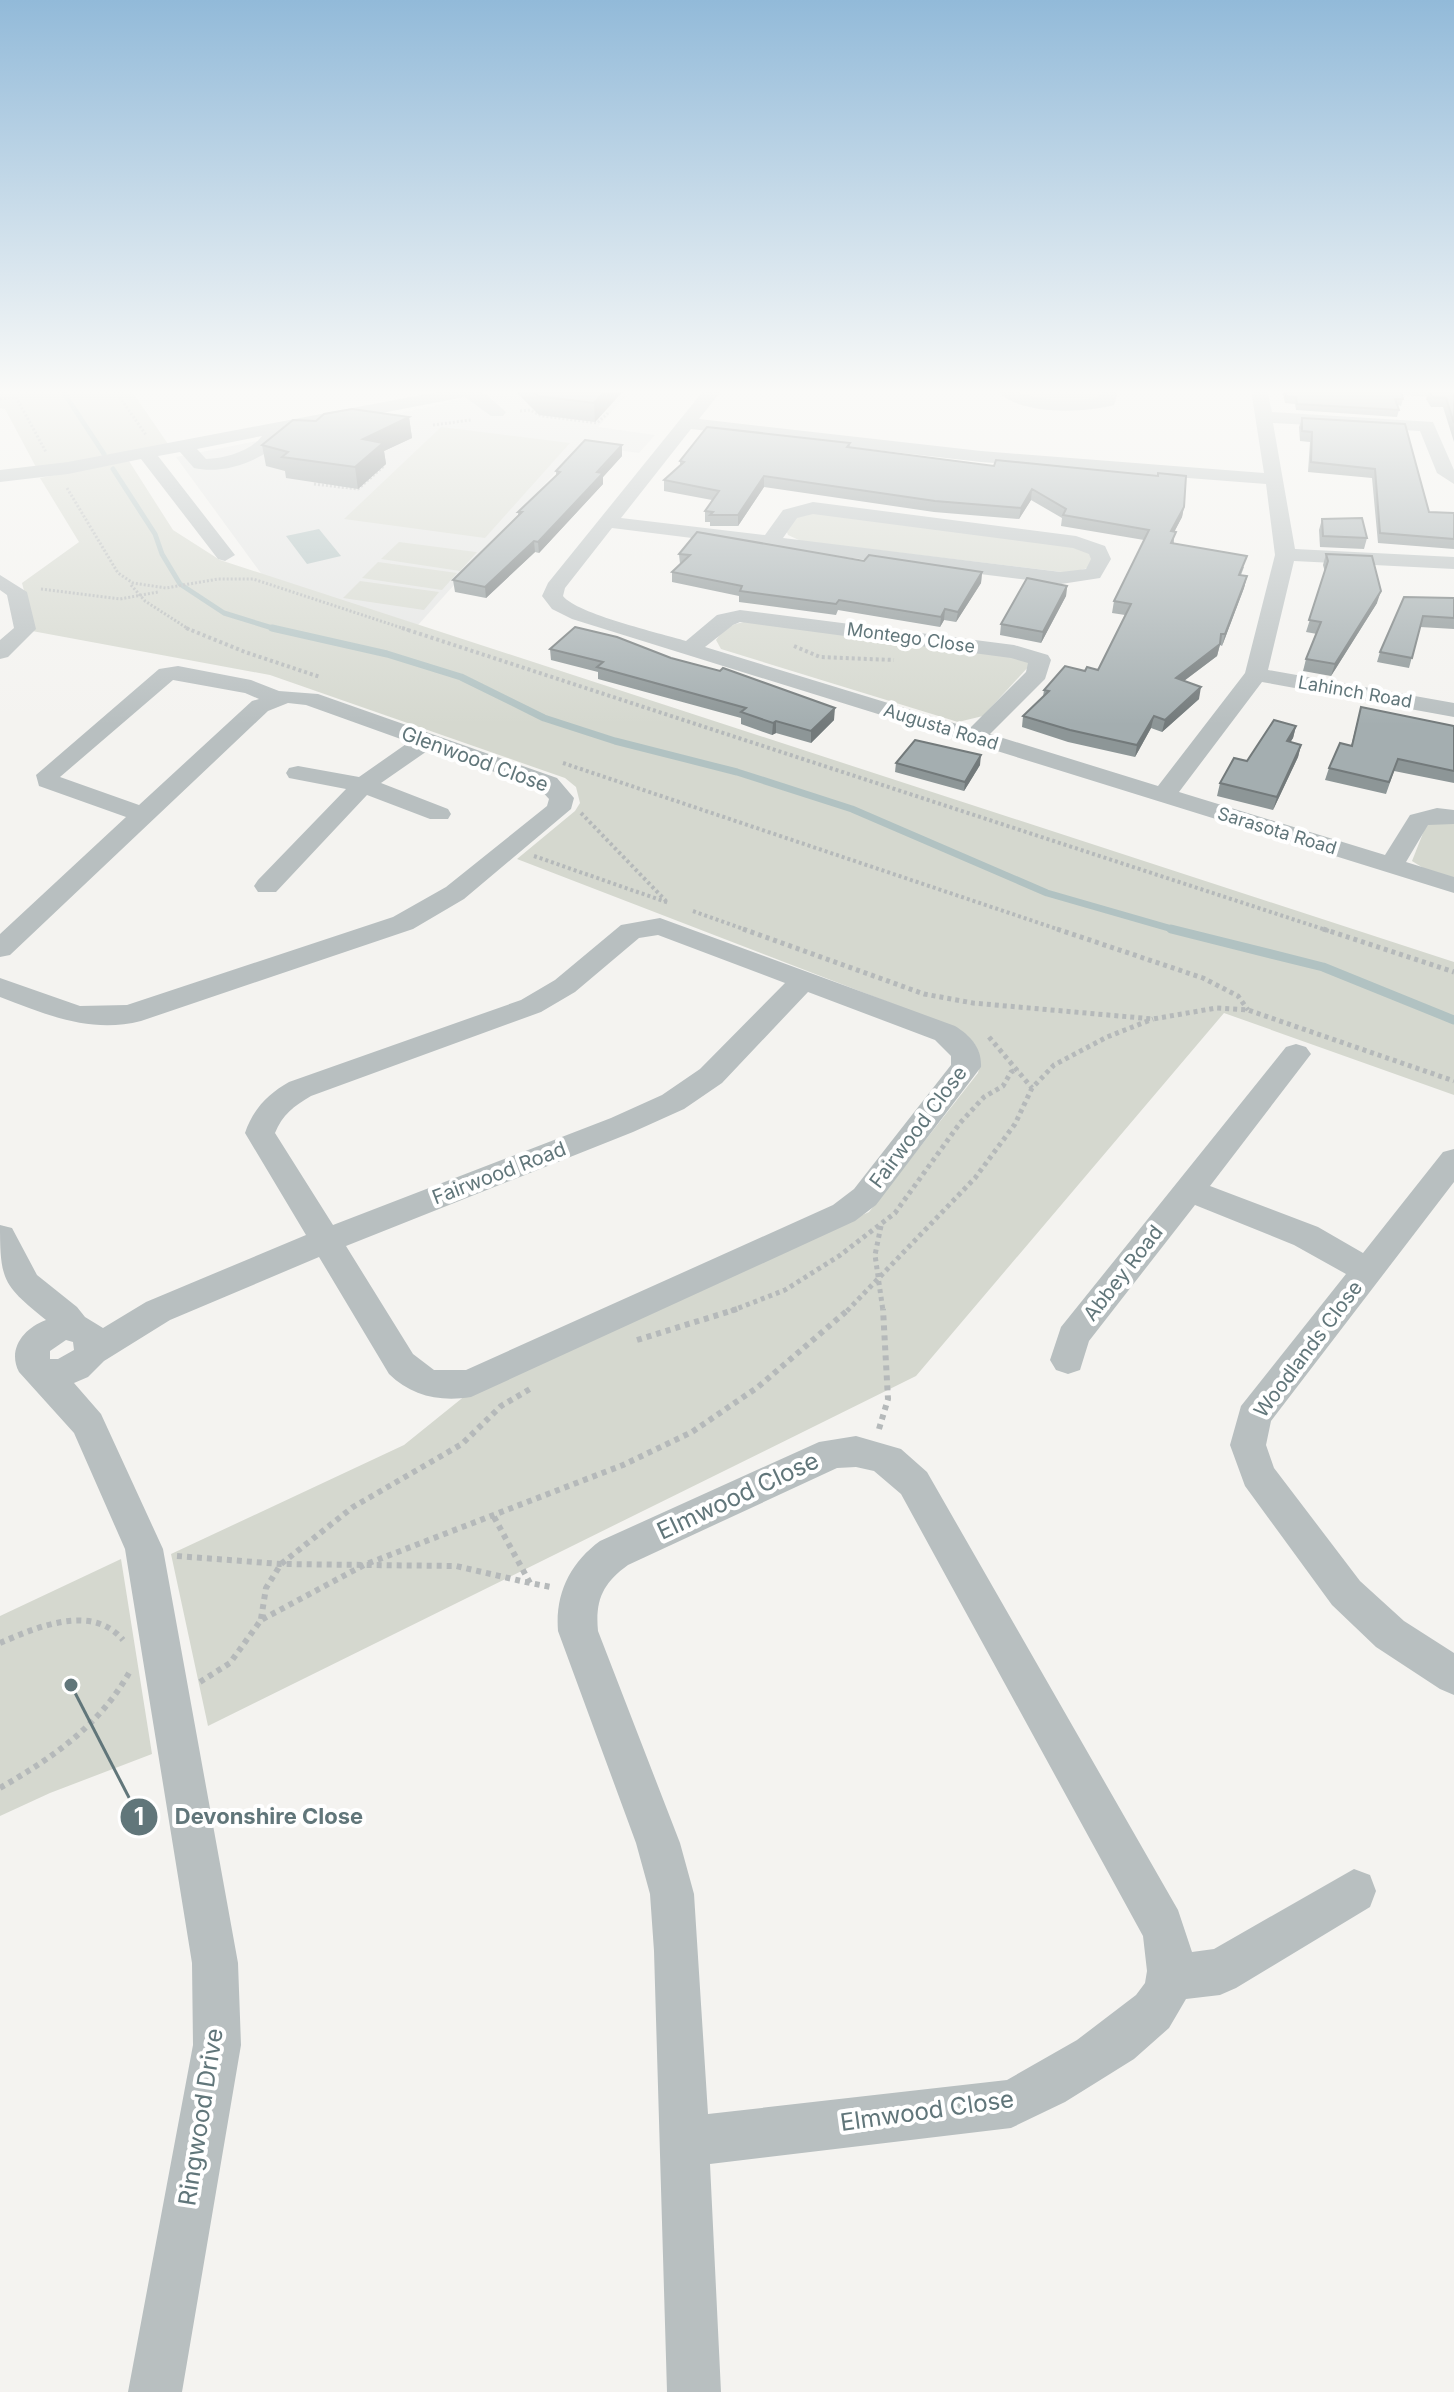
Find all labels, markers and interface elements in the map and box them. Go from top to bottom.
street label: Montego Close [846,618,976,657]
street label: Lahinch Road [1296,671,1414,712]
street label: Augusta Road [881,699,1001,754]
street label: Glenwood Close [398,721,552,797]
street label: Sarasota Road [1215,802,1339,859]
street label: Fairwood Close [864,1061,972,1193]
street label: Fairwood Road [429,1136,569,1210]
street label: Abbey Road [1078,1220,1168,1326]
street label: Woodlands Close [1249,1276,1367,1422]
street label: Elmwood Close [652,1445,823,1546]
callout: Devonshire Close [119,1794,380,1840]
text: 1 [134,1802,144,1831]
text: Devonshire Close [175,1803,363,1829]
street label: Ringwood Drive [172,2026,229,2208]
street label: Elmwood Close [838,2084,1016,2137]

